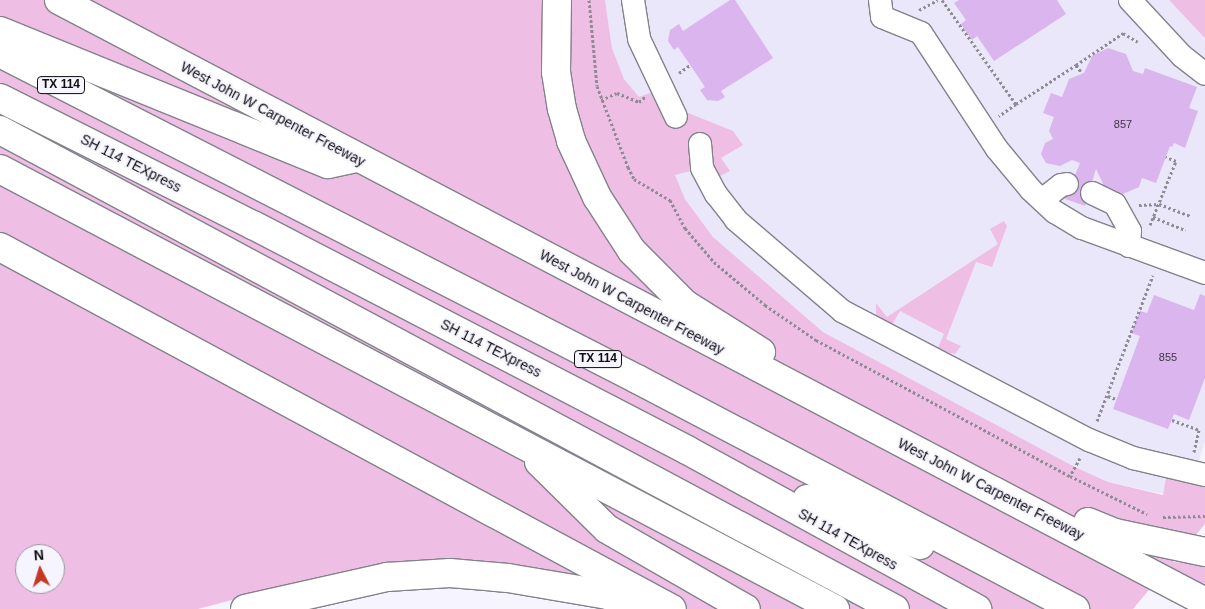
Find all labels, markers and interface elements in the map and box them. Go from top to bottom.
street label: West John W Carpenter Freeway [178,58,368,170]
road number: TX 114 [36,76,86,94]
house number: 857 [1114,117,1132,131]
street label: SH 114 TEXpress [78,130,184,196]
street label: West John W Carpenter Freeway [537,246,727,358]
street label: SH 114 TEXpress [438,315,544,381]
road number: TX 114 [573,349,623,368]
house number: 855 [1159,350,1177,364]
street label: West John W Carpenter Freeway [895,435,1087,543]
street label: SH 114 TEXpress [795,505,901,573]
north arrow [15,544,65,594]
text: N [33,547,45,563]

